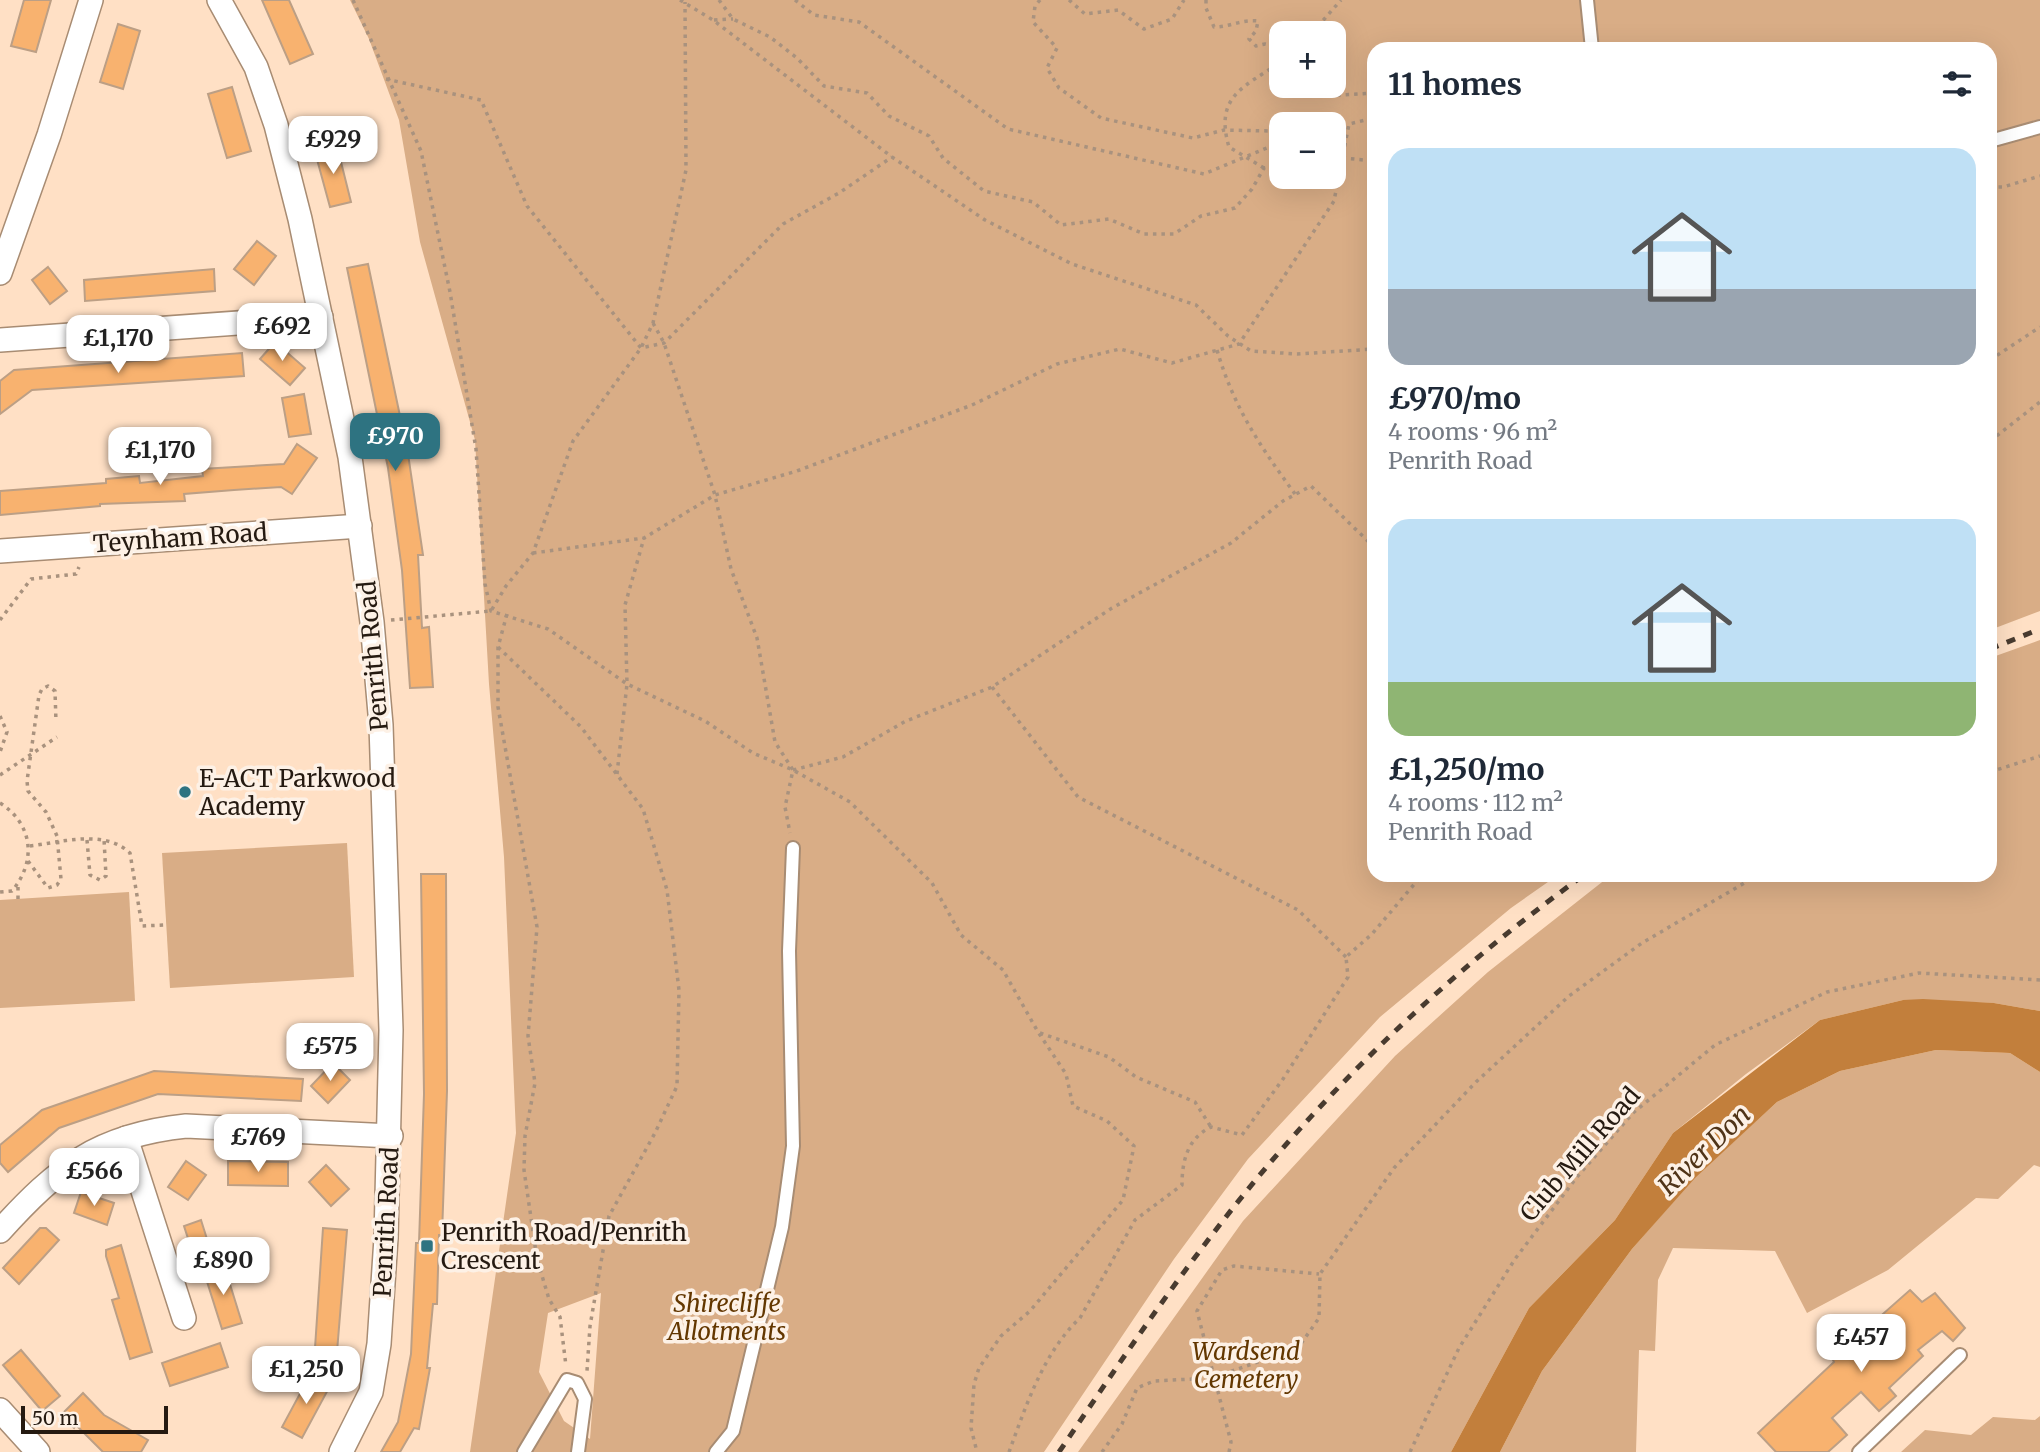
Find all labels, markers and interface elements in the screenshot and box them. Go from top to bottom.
map controls [1269,21,1346,189]
button: + [1269,21,1346,98]
text: 11 homes [1388,65,1522,103]
icon: filters [1938,65,1976,103]
button: − [1269,112,1346,189]
pin: £929 [292,116,374,176]
text: £929 [305,124,361,153]
icon: home [1619,194,1745,320]
pin: £692 [241,304,323,363]
text: £692 [253,311,311,340]
pin: £1,170 [61,316,175,375]
text: £1,170 [82,323,154,352]
text: £970/mo [1388,379,1521,417]
pin: £970 [354,414,436,473]
text: 4 rooms · 96 m² [1388,417,1557,446]
text: £970 [366,421,424,450]
pin: £1,170 [103,428,217,487]
text: £1,170 [124,435,196,464]
text: Penrith Road [1388,446,1532,475]
street label: Teynham Road [92,516,268,560]
icon: home [1619,565,1745,691]
street label: Penrith Road [351,580,395,732]
text: £1,250/mo [1388,750,1544,788]
place label: E-ACT Parkwood Academy [198,763,396,822]
marker: E-ACT Parkwood Academy [177,784,193,800]
text: 4 rooms · 112 m² [1388,788,1563,817]
text: Penrith Road [1388,817,1532,846]
pin: £575 [289,1024,371,1083]
text: £575 [302,1031,358,1060]
street label: Club Mill Road [1513,1080,1647,1228]
water label: River Don [1651,1098,1757,1202]
pin: £769 [217,1114,299,1174]
text: £769 [230,1122,286,1151]
street label: Penrith Road [367,1146,405,1298]
pin: £566 [53,1148,135,1208]
text: £566 [65,1156,123,1185]
place label: Penrith Road/Penrith Crescent [441,1217,687,1276]
pin: £890 [182,1238,264,1297]
marker: Penrith Road/Penrith Crescent [419,1238,435,1254]
text: £890 [193,1245,253,1274]
park label: Shirecliffe Allotments [666,1288,786,1347]
pin: £457 [1820,1314,1902,1374]
text: £457 [1833,1322,1889,1351]
park label: Wardsend Cemetery [1192,1336,1300,1395]
pin: £1,250 [249,1346,363,1406]
text: £1,250 [268,1354,344,1383]
scale bar [21,1403,168,1435]
text: 50 m [32,1406,78,1430]

